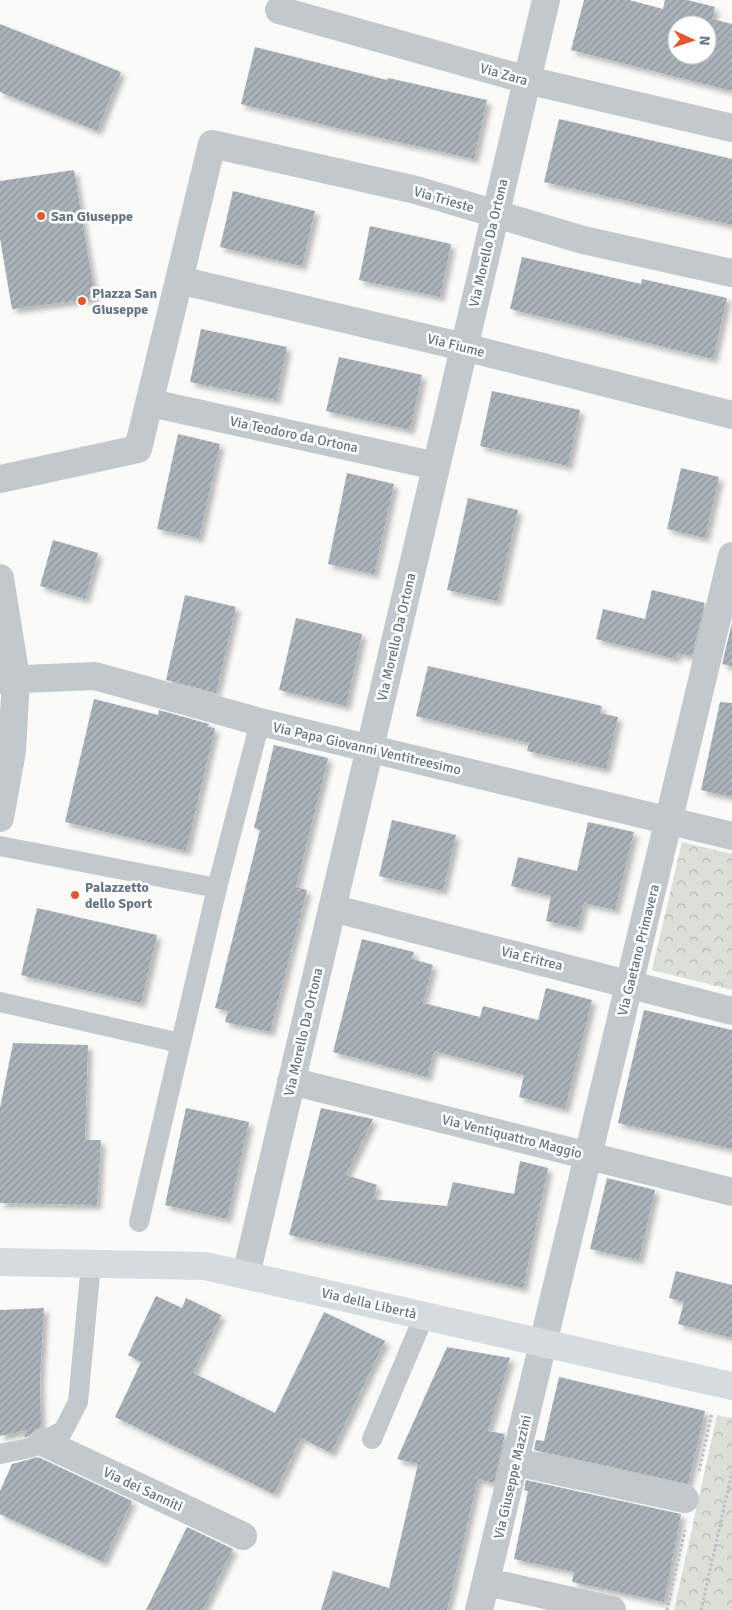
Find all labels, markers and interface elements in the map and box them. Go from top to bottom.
north arrow [667,15,717,65]
text: N [696,35,713,46]
street label: Via Zara [478,60,530,89]
street label: Via Morello Da Ortona [465,177,512,309]
street label: Via Trieste [412,183,476,216]
place label: San Giuseppe [51,208,133,225]
marker: San Giuseppe [35,210,47,222]
place label: Piazza San Giuseppe [92,285,157,318]
marker: Piazza San Giuseppe [76,295,88,307]
street label: Via Fiume [425,330,487,361]
street label: Via Teodoro da Ortona [228,413,360,456]
street label: Via Morello Da Ortona [373,571,420,703]
street label: Via Papa Giovanni Ventitreesimo [271,719,463,778]
place label: Palazzetto dello Sport [85,879,153,912]
street label: Via Gaetano Primavera [614,882,663,1018]
marker: Palazzetto dello Sport [69,889,81,901]
street label: Via Eritrea [499,943,564,974]
street label: Via Morello Da Ortona [280,966,327,1098]
street label: Via Ventiquattro Maggio [440,1111,584,1162]
street label: Via della Libertà [320,1284,418,1323]
street label: Via Giuseppe Mazzini [490,1413,535,1541]
street label: Via dei Sanniti [100,1464,185,1515]

